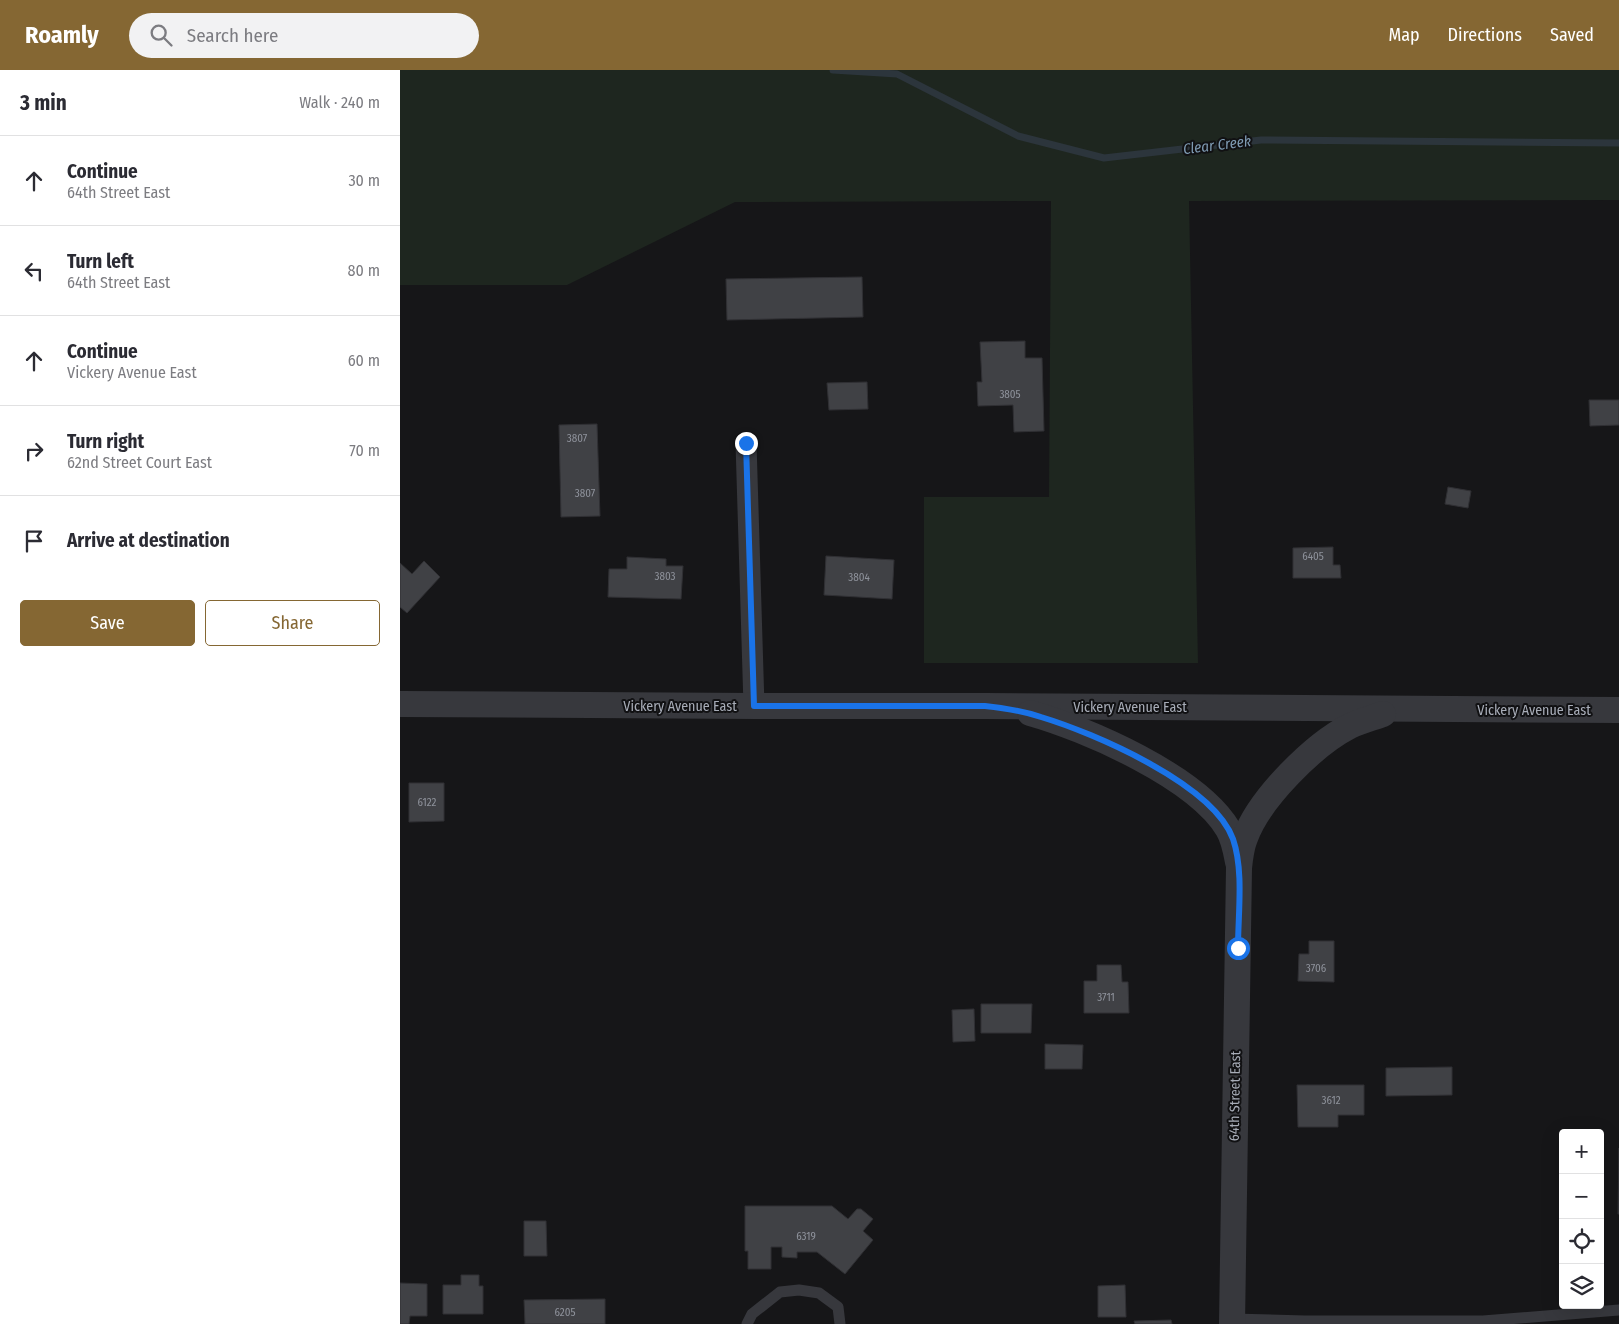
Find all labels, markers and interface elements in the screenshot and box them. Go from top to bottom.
search box [129,13,479,58]
text: Roamly [25,21,99,49]
icon: search [147,21,175,49]
text: Search here [187,24,278,47]
text: Map [1388,24,1420,46]
text: Directions [1448,24,1522,46]
text: Saved [1550,24,1594,46]
text: 3 min [20,90,67,116]
text: Walk · 240 m [299,93,380,112]
water label: Clear Creek [1182,132,1253,158]
text: Continue [67,160,138,183]
icon: ahead [20,167,48,195]
text: 30 m [348,171,380,190]
text: 64th Street East [67,183,170,202]
text: Turn left [67,250,134,273]
icon: left [20,257,48,285]
text: 80 m [348,261,380,280]
text: 64th Street East [67,273,170,292]
text: Continue [67,340,138,363]
icon: ahead [20,347,48,375]
text: 60 m [348,351,380,370]
text: Vickery Avenue East [67,363,197,382]
house number: 3805 [999,388,1021,401]
text: Turn right [67,430,144,453]
house number: 3807 [567,432,588,445]
route end [735,432,758,455]
icon: right [20,437,48,465]
text: 70 m [349,441,380,460]
text: 62nd Street Court East [67,453,212,472]
house number: 3807 [575,487,596,500]
icon: arrive [20,527,48,555]
text: Arrive at destination [67,529,230,552]
house number: 6405 [1302,550,1324,563]
house number: 3803 [654,570,676,583]
house number: 3804 [848,571,870,584]
button: Save [20,600,195,646]
button: Share [205,600,380,646]
street label: Vickery Avenue East [623,698,737,715]
street label: Vickery Avenue East [1073,699,1187,716]
street label: Vickery Avenue East [1477,702,1591,719]
house number: 6122 [418,796,437,809]
route start [1227,937,1250,960]
house number: 3706 [1306,962,1327,975]
house number: 3711 [1097,991,1115,1004]
street label: 64th Street East [1226,1050,1244,1141]
house number: 3612 [1321,1094,1341,1107]
map controls [1559,1129,1604,1309]
button: + [1559,1129,1604,1174]
button: − [1559,1174,1604,1219]
button: locate [1559,1219,1604,1264]
house number: 6319 [796,1230,816,1243]
button: layers [1559,1264,1604,1309]
house number: 6205 [555,1306,576,1319]

